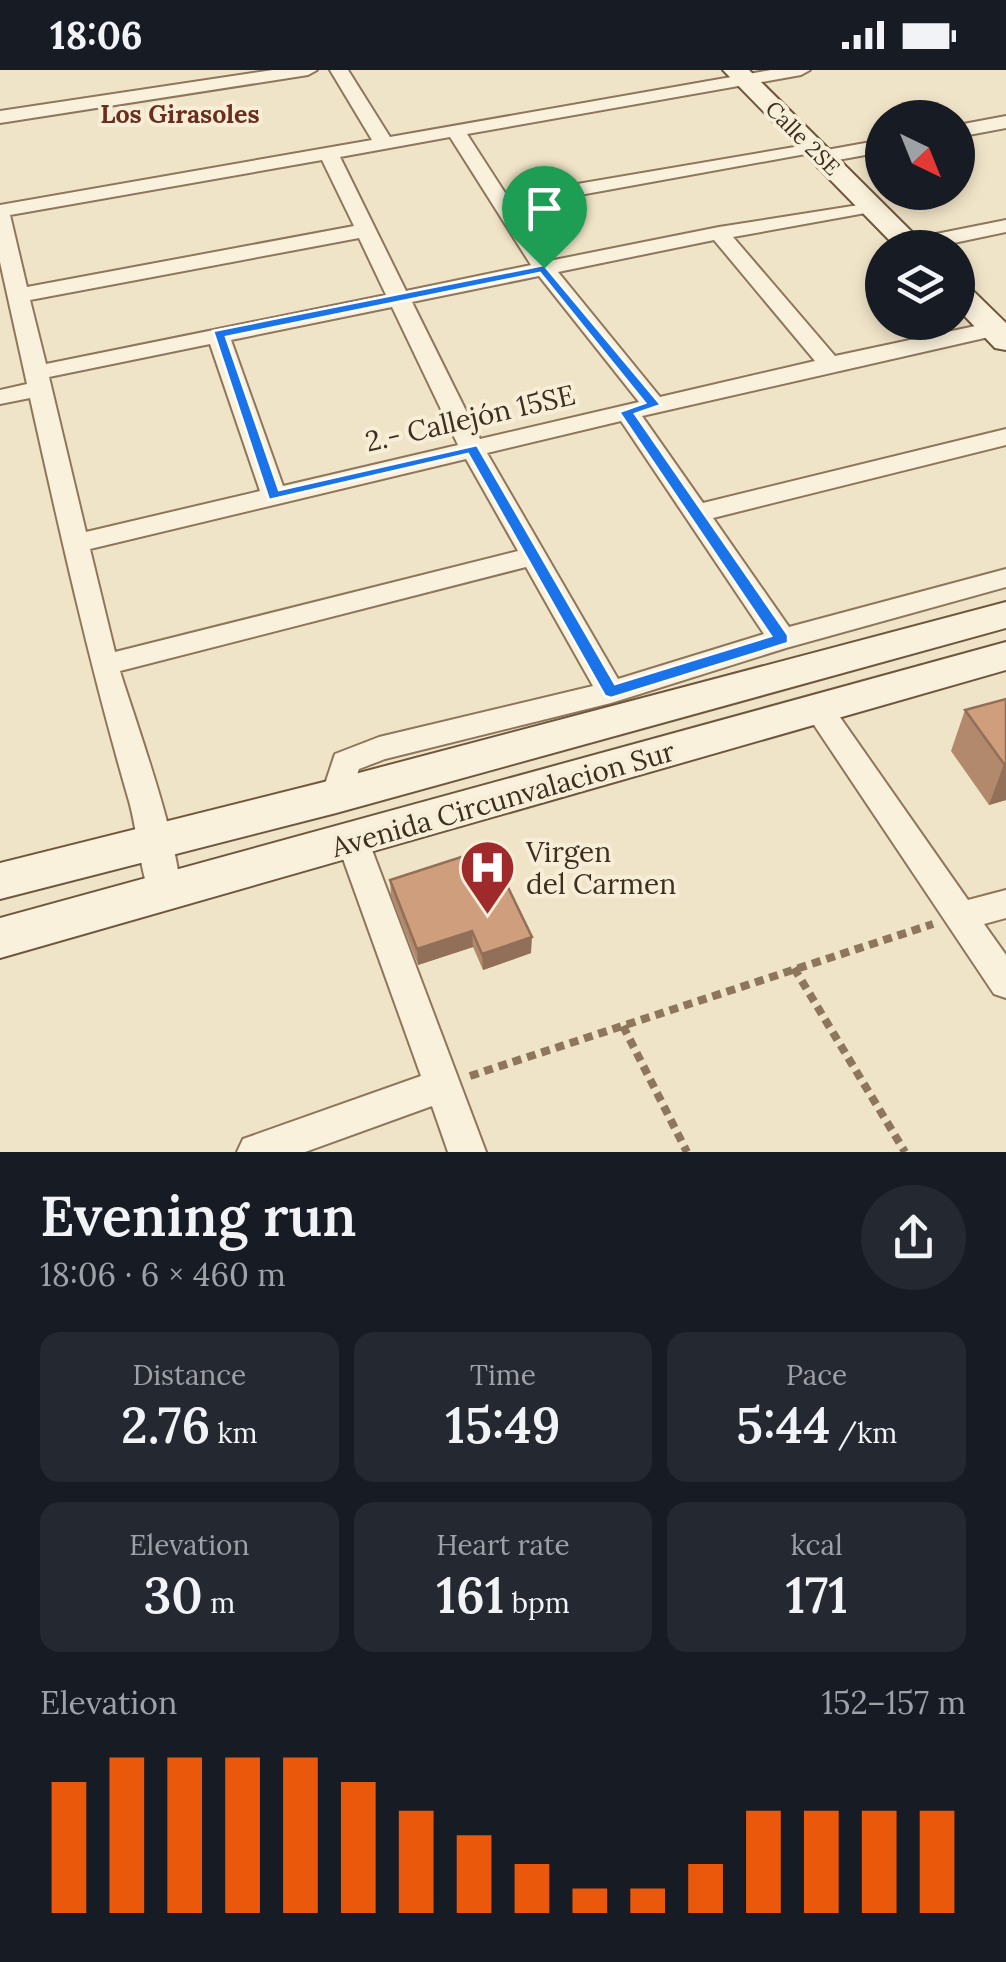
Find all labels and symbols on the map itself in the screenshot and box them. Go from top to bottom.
street label: Calle 2SE [760,95,846,181]
district label: Los Girasoles [100,98,260,130]
north arrow [865,100,975,210]
pin [502,166,587,269]
street label: 2.- Callejón 15SE [362,376,578,460]
street label: Avenida Circunvalacion Sur [326,733,679,866]
place label: Virgen del Carmen [525,834,676,902]
hospital icon: Virgen del Carmen [457,838,517,917]

